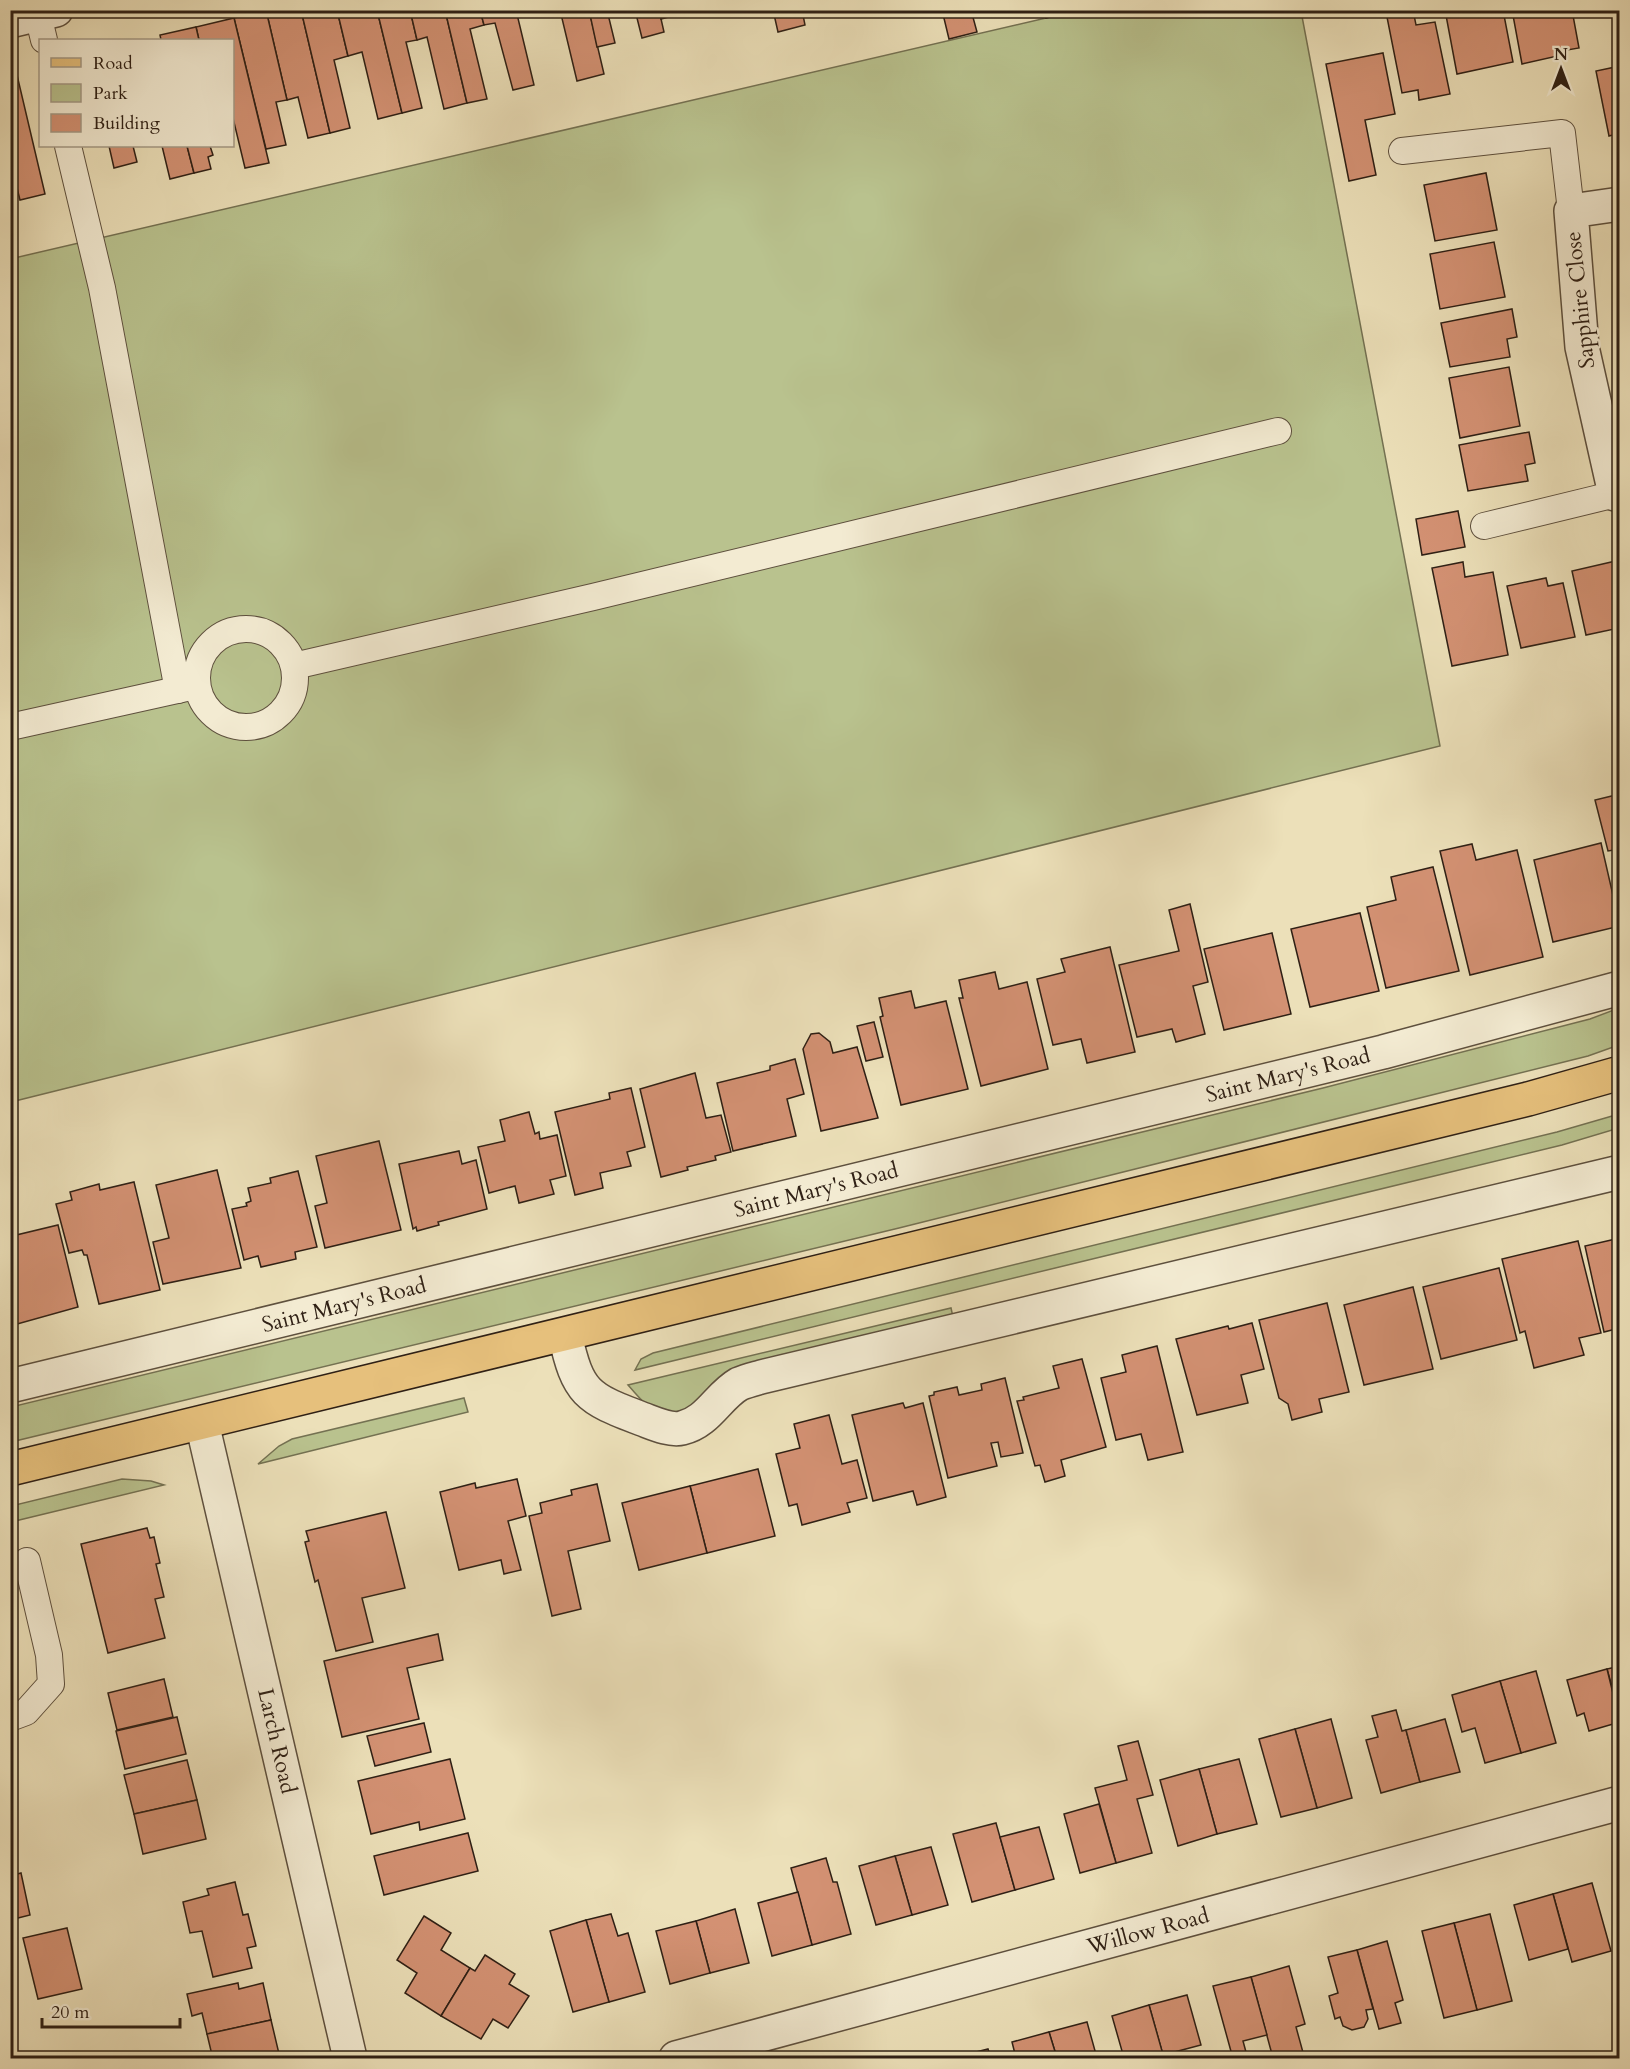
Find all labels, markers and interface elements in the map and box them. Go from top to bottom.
legend [39,39,234,147]
north arrow [1531,39,1591,99]
text: N [1554,44,1568,66]
text: Road [93,51,133,76]
text: Park [93,81,128,106]
text: Building [93,111,161,136]
street label: Sapphire Close [1558,230,1602,370]
street label: Saint Mary's Road [1203,1040,1374,1110]
street label: Saint Mary's Road [731,1155,902,1225]
street label: Saint Mary's Road [259,1270,430,1340]
street label: Larch Road [250,1685,304,1797]
street label: Willow Road [1083,1900,1213,1962]
scale bar [42,1991,180,2029]
text: 20 m [51,2000,90,2025]

